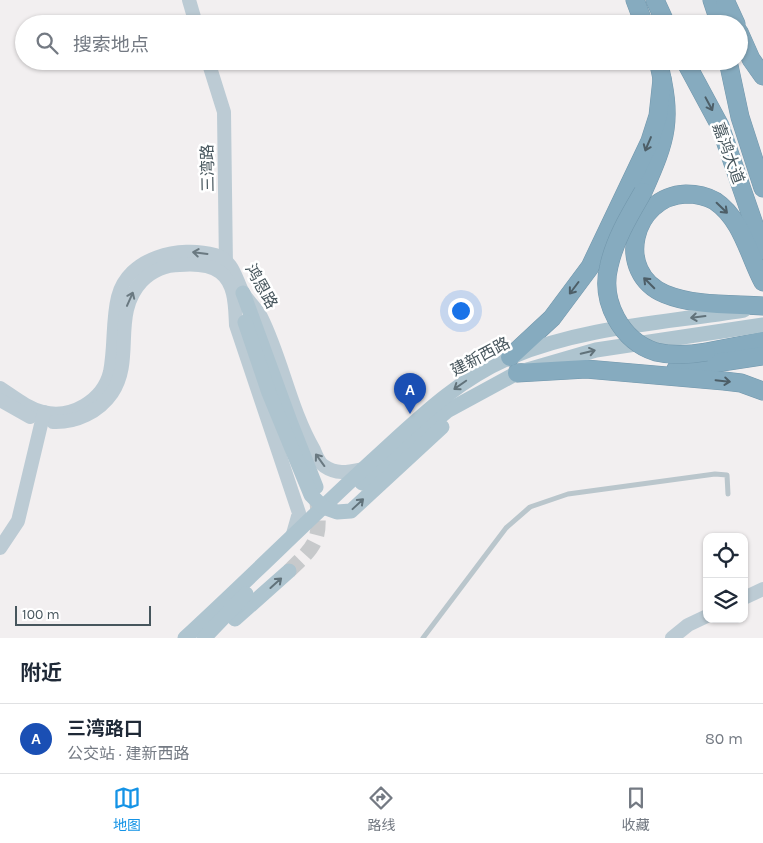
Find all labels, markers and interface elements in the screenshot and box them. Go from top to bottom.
search box [15,15,748,70]
icon: search [33,29,61,57]
text: 搜索地点 [73,34,149,56]
one-way arrow [704,96,714,111]
street label: 嘉鸿大道 [709,120,748,186]
one-way arrow [643,136,652,151]
street label: 三湾路 [198,144,217,192]
one-way arrow [716,202,728,214]
one-way arrow [192,248,208,258]
street label: 鸿恩路 [242,261,282,312]
one-way arrow [644,277,656,289]
one-way arrow [569,281,580,294]
one-way arrow [126,292,136,307]
your location [448,298,474,324]
one-way arrow [690,312,706,322]
street label: 建新西路 [448,333,513,380]
one-way arrow [579,347,595,356]
pin: A [394,373,426,414]
one-way arrow [714,376,730,386]
one-way arrow [453,380,467,390]
one-way arrow [315,453,326,466]
one-way arrow [352,498,365,510]
map controls [703,533,748,623]
button: locate [703,533,748,578]
one-way arrow [269,577,282,588]
button: layers [703,578,748,623]
scale bar [15,603,151,626]
text: 100 m [22,606,60,623]
text: 附近 [20,661,62,685]
text: 三湾路口 [67,718,143,740]
text: A [31,729,41,748]
text: 80 m [705,729,743,748]
text: 公交站 · 建新西路 [67,744,189,763]
tab: 地图 [113,784,141,834]
tab: 路线 [367,784,395,834]
tab: 收藏 [622,784,650,834]

